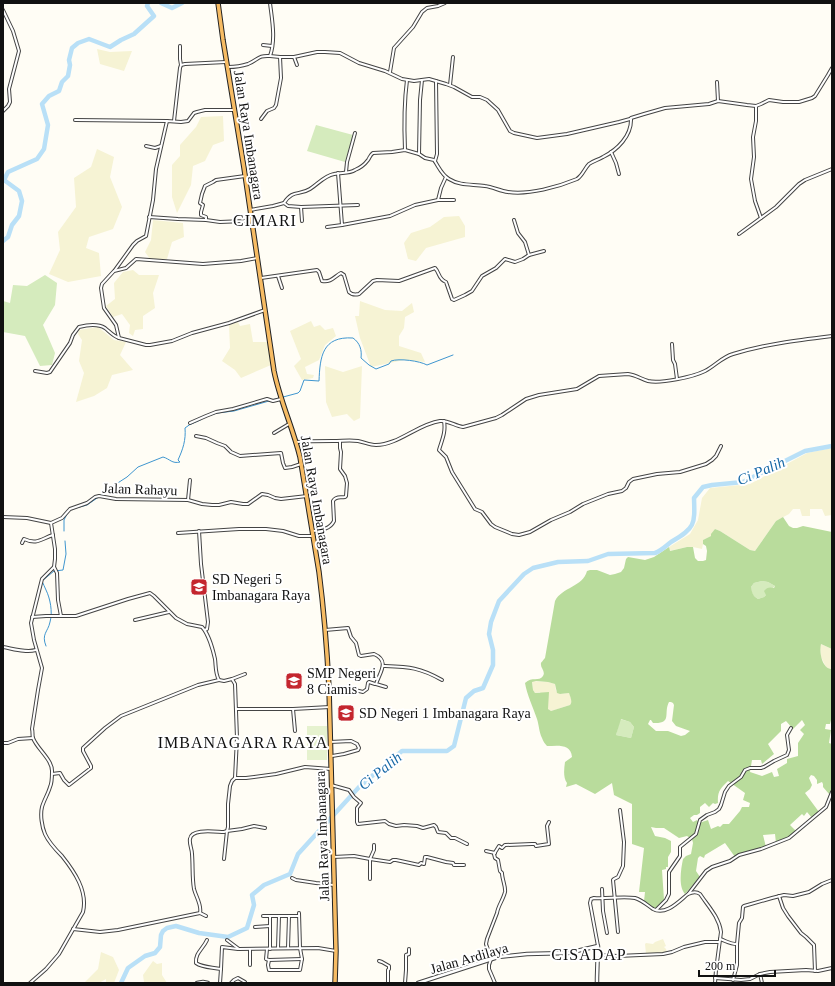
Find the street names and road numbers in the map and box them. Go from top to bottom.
street label: Jalan Raya Imbanagara [231,69,266,202]
street label: Jalan Raya Imbanagara [298,434,335,566]
street label: Jalan Rahayu [102,481,178,498]
street label: Jalan Raya Imbanagara [313,770,332,902]
street label: Jalan Ardilaya [428,940,511,977]

